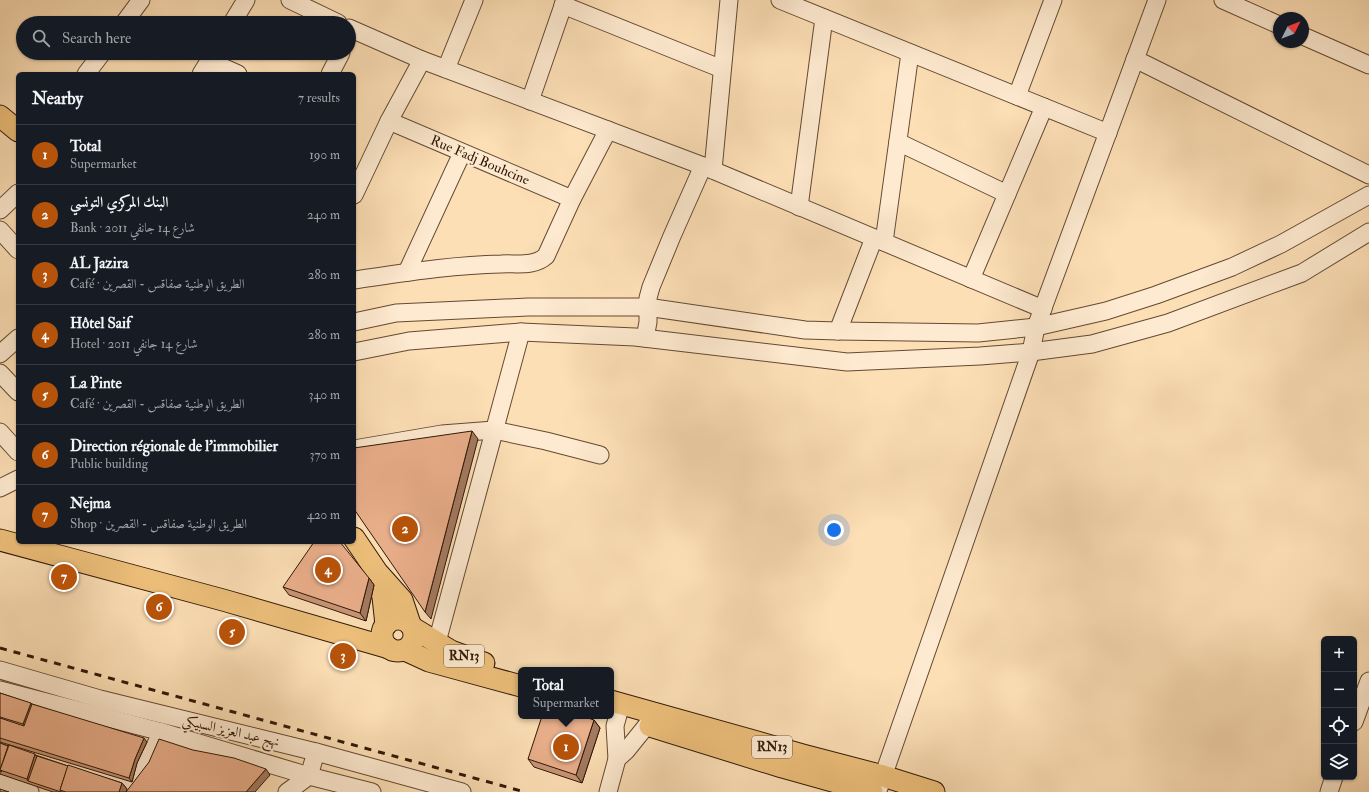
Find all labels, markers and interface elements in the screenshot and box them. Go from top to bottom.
north arrow [1273,12,1309,48]
search box [16,16,356,60]
icon: search [30,27,52,49]
text: Search here [62,29,131,48]
text: Nearby [32,88,83,109]
text: 7 results [298,90,340,106]
street label: Rue Fadj Bouhcine [428,131,532,189]
text: Total [70,137,101,156]
text: 1 [43,147,47,163]
text: 190 m [309,147,340,163]
text: Supermarket [70,156,137,172]
text: البنك المركزي التونسي [70,193,169,212]
text: 2 [42,207,48,223]
text: 240 m [307,207,340,223]
text: Bank · شارع 14 جانفي 2011 [70,220,195,236]
text: AL Jazira [70,254,128,273]
text: 3 [43,267,48,283]
text: 280 m [308,267,340,283]
text: Café · الطريق الوطنية صفاقس - القصرين [70,276,245,292]
text: Hôtel Saif [70,314,131,333]
text: 4 [41,327,49,343]
text: 280 m [308,327,340,343]
text: Hotel · شارع 14 جانفي 2011 [70,336,198,352]
text: La Pinte [70,374,122,393]
text: 5 [42,387,48,403]
text: 340 m [309,387,340,403]
text: Café · الطريق الوطنية صفاقس - القصرين [70,396,245,412]
text: Direction régionale de l'immobilier [70,437,278,456]
text: 6 [42,447,48,463]
text: 370 m [310,447,340,463]
text: Public building [70,456,148,472]
text: Nejma [70,494,111,513]
text: 7 [42,507,48,523]
text: 420 m [307,507,340,523]
pin: 2 [392,514,418,544]
text: Shop · الطريق الوطنية صفاقس - القصرين [70,516,247,532]
your location [824,520,844,540]
pin: 4 [315,555,341,585]
pin: 7 [51,562,77,592]
pin: 6 [146,592,172,622]
pin: 5 [219,617,245,647]
map controls [1321,636,1357,780]
button: + [1321,636,1357,672]
pin: 3 [330,641,356,671]
road number: RN13 [444,645,484,667]
popup [518,667,614,719]
button: − [1321,672,1357,708]
text: Total [533,676,564,695]
text: Supermarket [533,695,599,711]
button: locate [1321,708,1357,744]
street label: نهج عبد العزيز السبيكي [180,712,281,755]
pin: 1 [553,732,579,762]
road number: RN13 [752,736,792,758]
button: layers [1321,744,1357,780]

